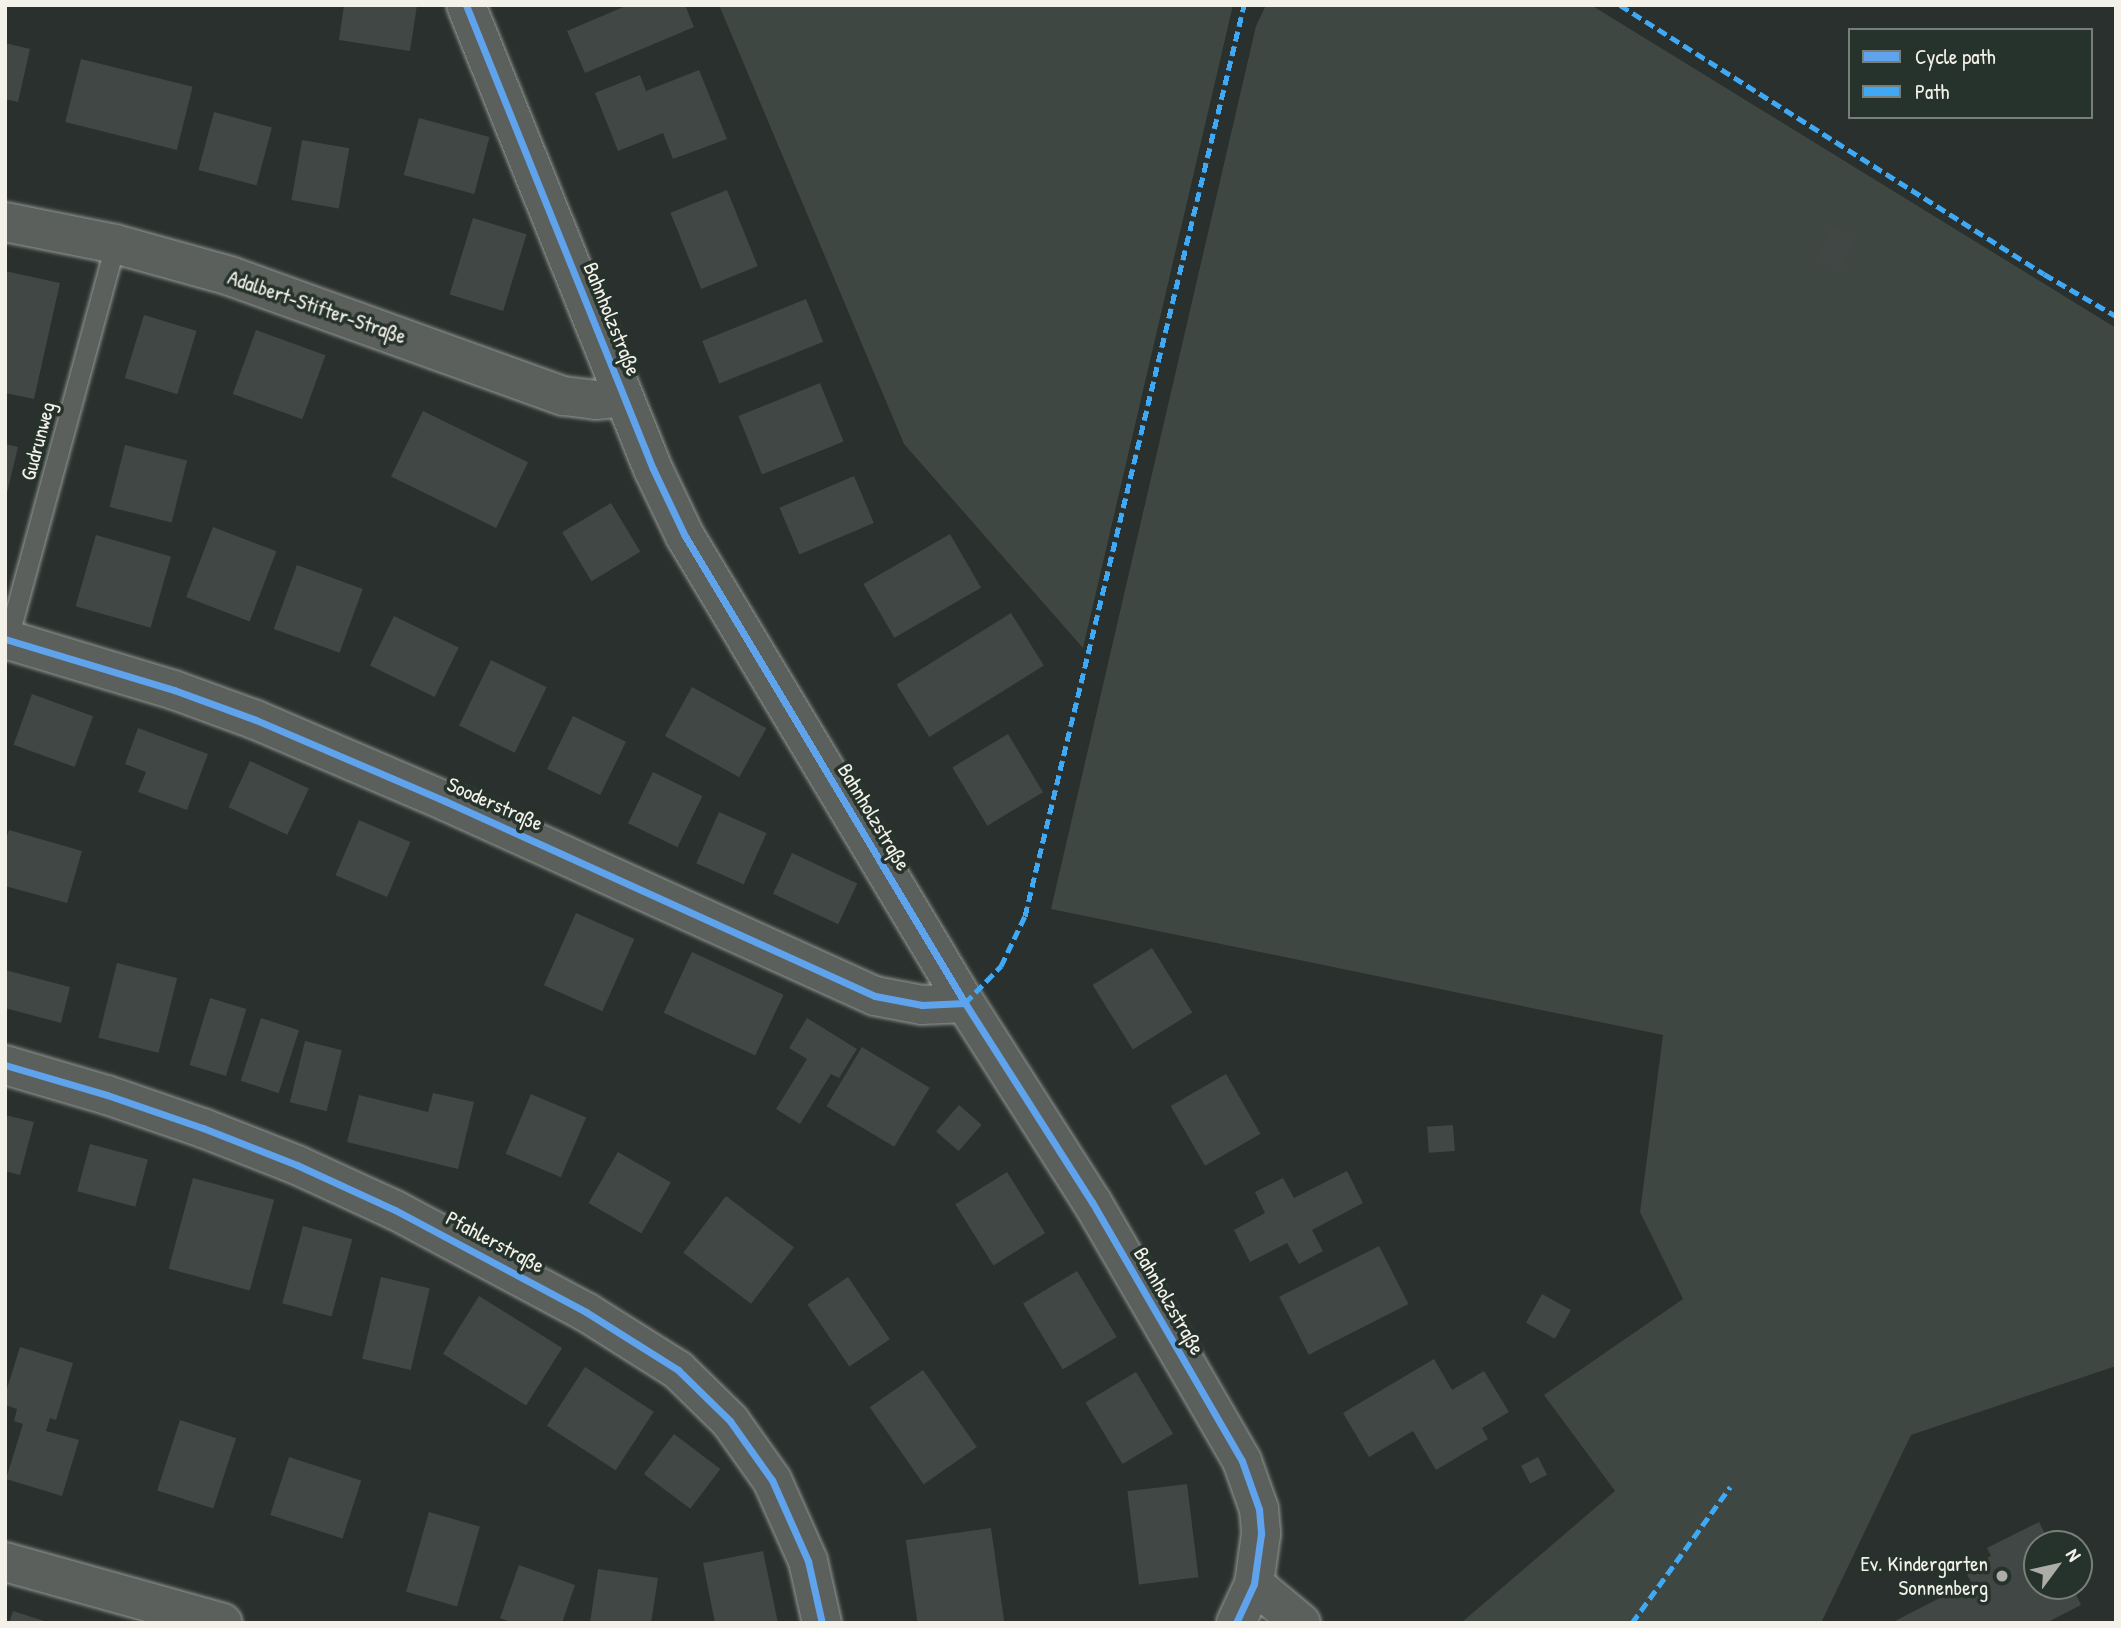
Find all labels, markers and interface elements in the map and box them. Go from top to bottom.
legend [1848,28,2093,119]
text: Cycle path [1915,42,1996,71]
text: Path [1915,77,1949,106]
street label: Bahnholzstraße [578,259,646,379]
street label: Adalbert-Stifter-Straße [225,265,409,349]
street label: Gudrunweg [15,399,61,483]
street label: Bahnholzstraße [832,759,916,875]
street label: Sooderstraße [443,772,547,836]
street label: Pfahlerstraße [441,1206,549,1278]
street label: Bahnholzstraße [1128,1243,1210,1359]
north arrow [2023,1530,2093,1600]
text: N [2060,1543,2088,1566]
place label: Ev. Kindergarten Sonnenberg [1860,1551,1988,1601]
marker: Ev. Kindergarten Sonnenberg [1994,1568,2010,1584]

